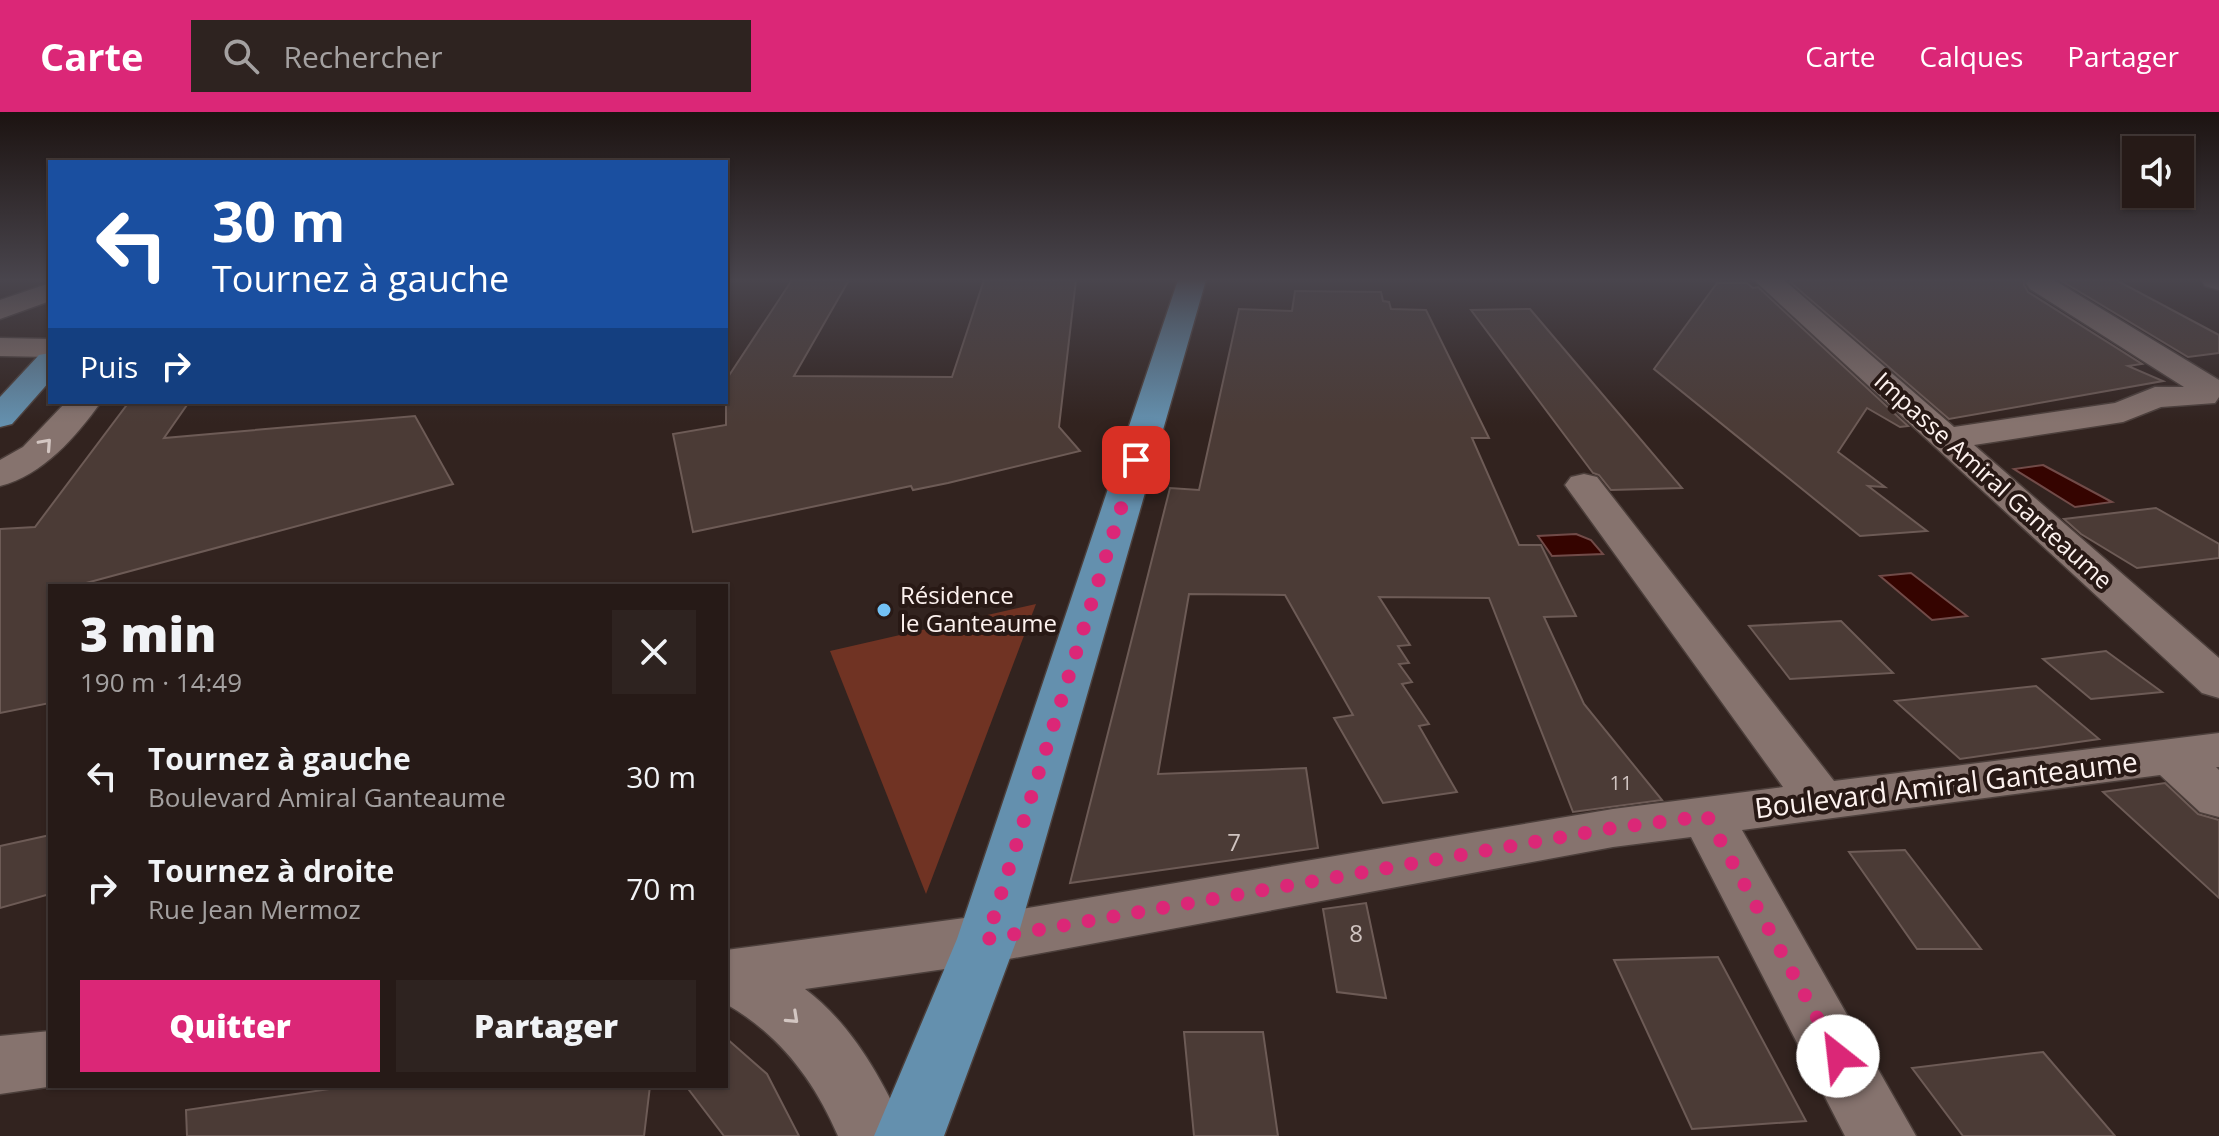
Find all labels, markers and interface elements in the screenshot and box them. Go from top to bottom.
search box [191,20,751,92]
text: Carte [40,30,143,82]
icon: search [219,34,263,78]
text: Rechercher [283,36,443,77]
text: Carte [1805,37,1876,75]
text: Calques [1920,37,2023,75]
text: Partager [2067,37,2179,75]
map controls [2122,136,2194,208]
button: sound [2122,136,2194,208]
text: 30 m [212,182,346,258]
icon: left [80,192,184,296]
text: Tournez à gauche [212,254,509,303]
icon: right [154,344,198,388]
text: Puis [80,346,138,387]
street label: Impasse Amiral Ganteaume [1868,364,2120,596]
pin [1102,426,1170,494]
icon: arrive [1114,438,1158,482]
one-way arrow [37,439,52,453]
place label: Résidence le Ganteaume [900,578,1057,639]
text: 3 min [80,601,216,666]
marker: Résidence le Ganteaume [875,601,893,619]
button: close [612,610,696,694]
text: 190 m · 14:49 [80,664,242,700]
text: Tournez à gauche [148,738,411,779]
street label: Boulevard Amiral Ganteaume [1752,742,2140,826]
icon: left [80,754,124,798]
text: 30 m [626,756,696,797]
house number: 11 [1610,769,1632,796]
text: Boulevard Amiral Ganteaume [148,779,506,815]
house number: 7 [1227,825,1241,858]
text: Tournez à droite [148,850,394,891]
icon: right [80,866,124,910]
text: 70 m [626,868,696,909]
text: Rue Jean Mermoz [148,891,361,927]
house number: 8 [1349,916,1363,949]
button: Quitter [80,980,380,1072]
button: Partager [396,980,696,1072]
one-way arrow [783,1008,798,1023]
position arrow [1796,1014,1880,1098]

